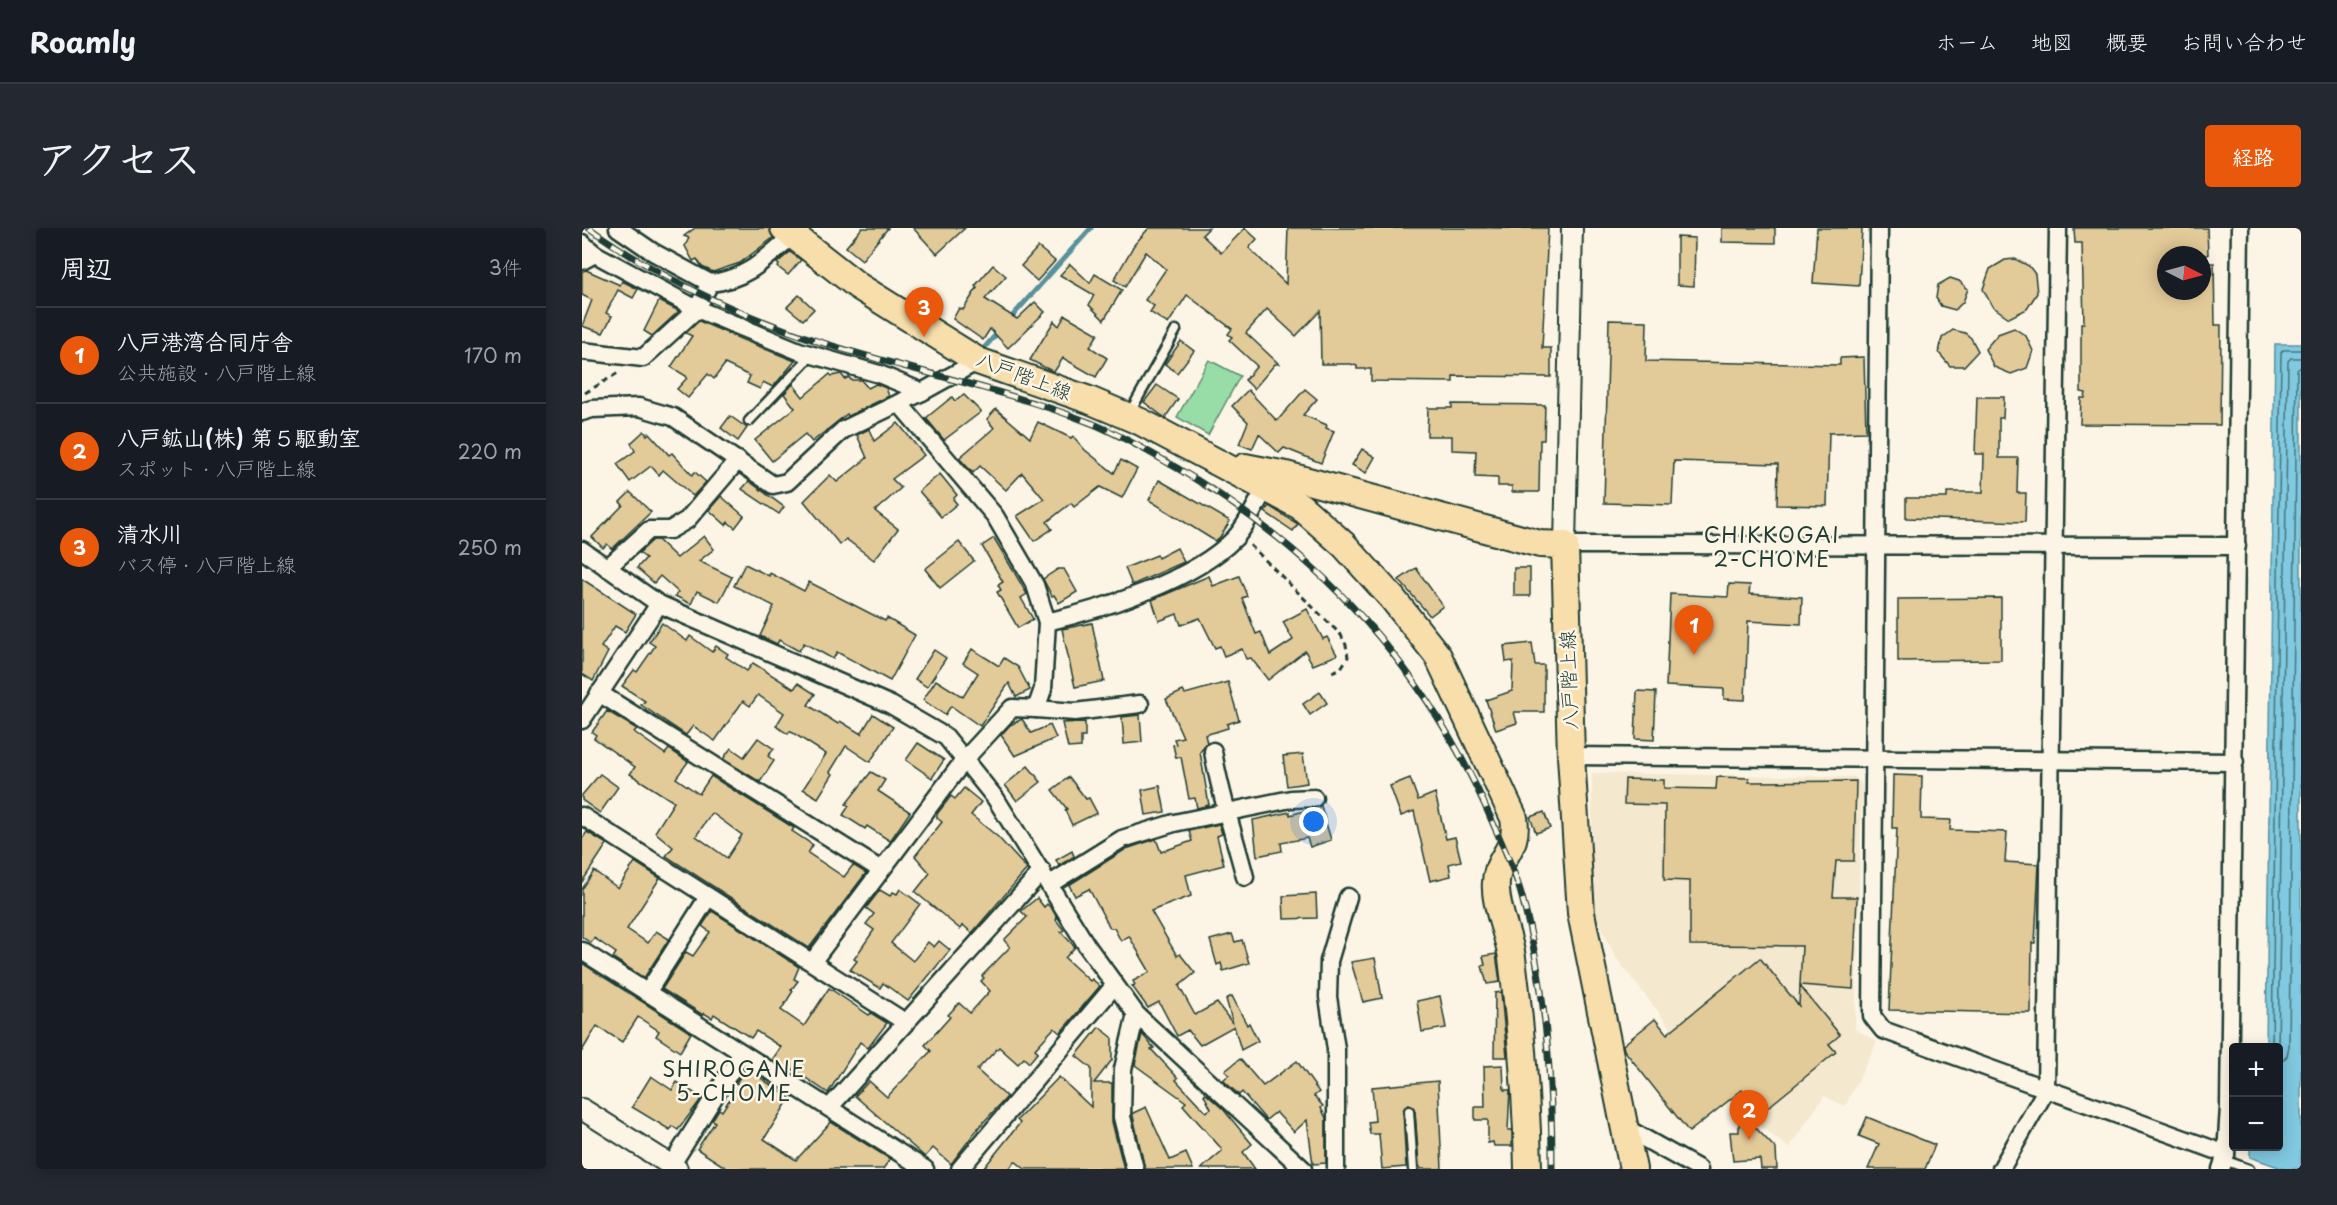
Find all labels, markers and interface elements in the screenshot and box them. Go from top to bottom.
text: Roamly [30,20,136,63]
text: ホーム [1936,25,1998,57]
text: 地図 [2031,25,2073,57]
text: 概要 [2106,25,2148,57]
text: お問い合わせ [2181,25,2307,57]
text: アクセス [36,125,201,188]
button: 経路 [2205,125,2301,187]
north arrow [2157,246,2211,300]
text: 周辺 [60,248,112,287]
text: 3件 [489,252,522,282]
pin: 3 [904,288,944,337]
text: 八戸港湾合同庁舎 [117,324,293,357]
text: 1 [75,340,84,370]
text: 170 m [464,340,522,370]
street label: 八戸階上線 [972,343,1076,407]
text: 公共施設 · 八戸階上線 [117,357,316,387]
text: 八戸鉱山(株) 第５駆動室 [117,420,361,453]
text: 2 [72,436,87,466]
text: 220 m [458,436,522,466]
text: スポット · 八戸階上線 [117,453,316,483]
text: 清水川 [117,516,183,549]
district label: CHIKKOGAI 2-CHOME [1704,518,1840,574]
text: 3 [73,532,86,562]
text: 250 m [458,532,522,562]
text: バス停 · 八戸階上線 [117,549,296,579]
pin: 1 [1674,606,1714,655]
street label: 八戸階上線 [1551,630,1585,731]
your location [1299,807,1328,836]
map controls [2229,1043,2283,1151]
button: + [2229,1043,2283,1097]
district label: SHIROGANE 5-CHOME [662,1052,806,1108]
pin: 2 [1730,1090,1768,1140]
button: − [2229,1097,2283,1151]

